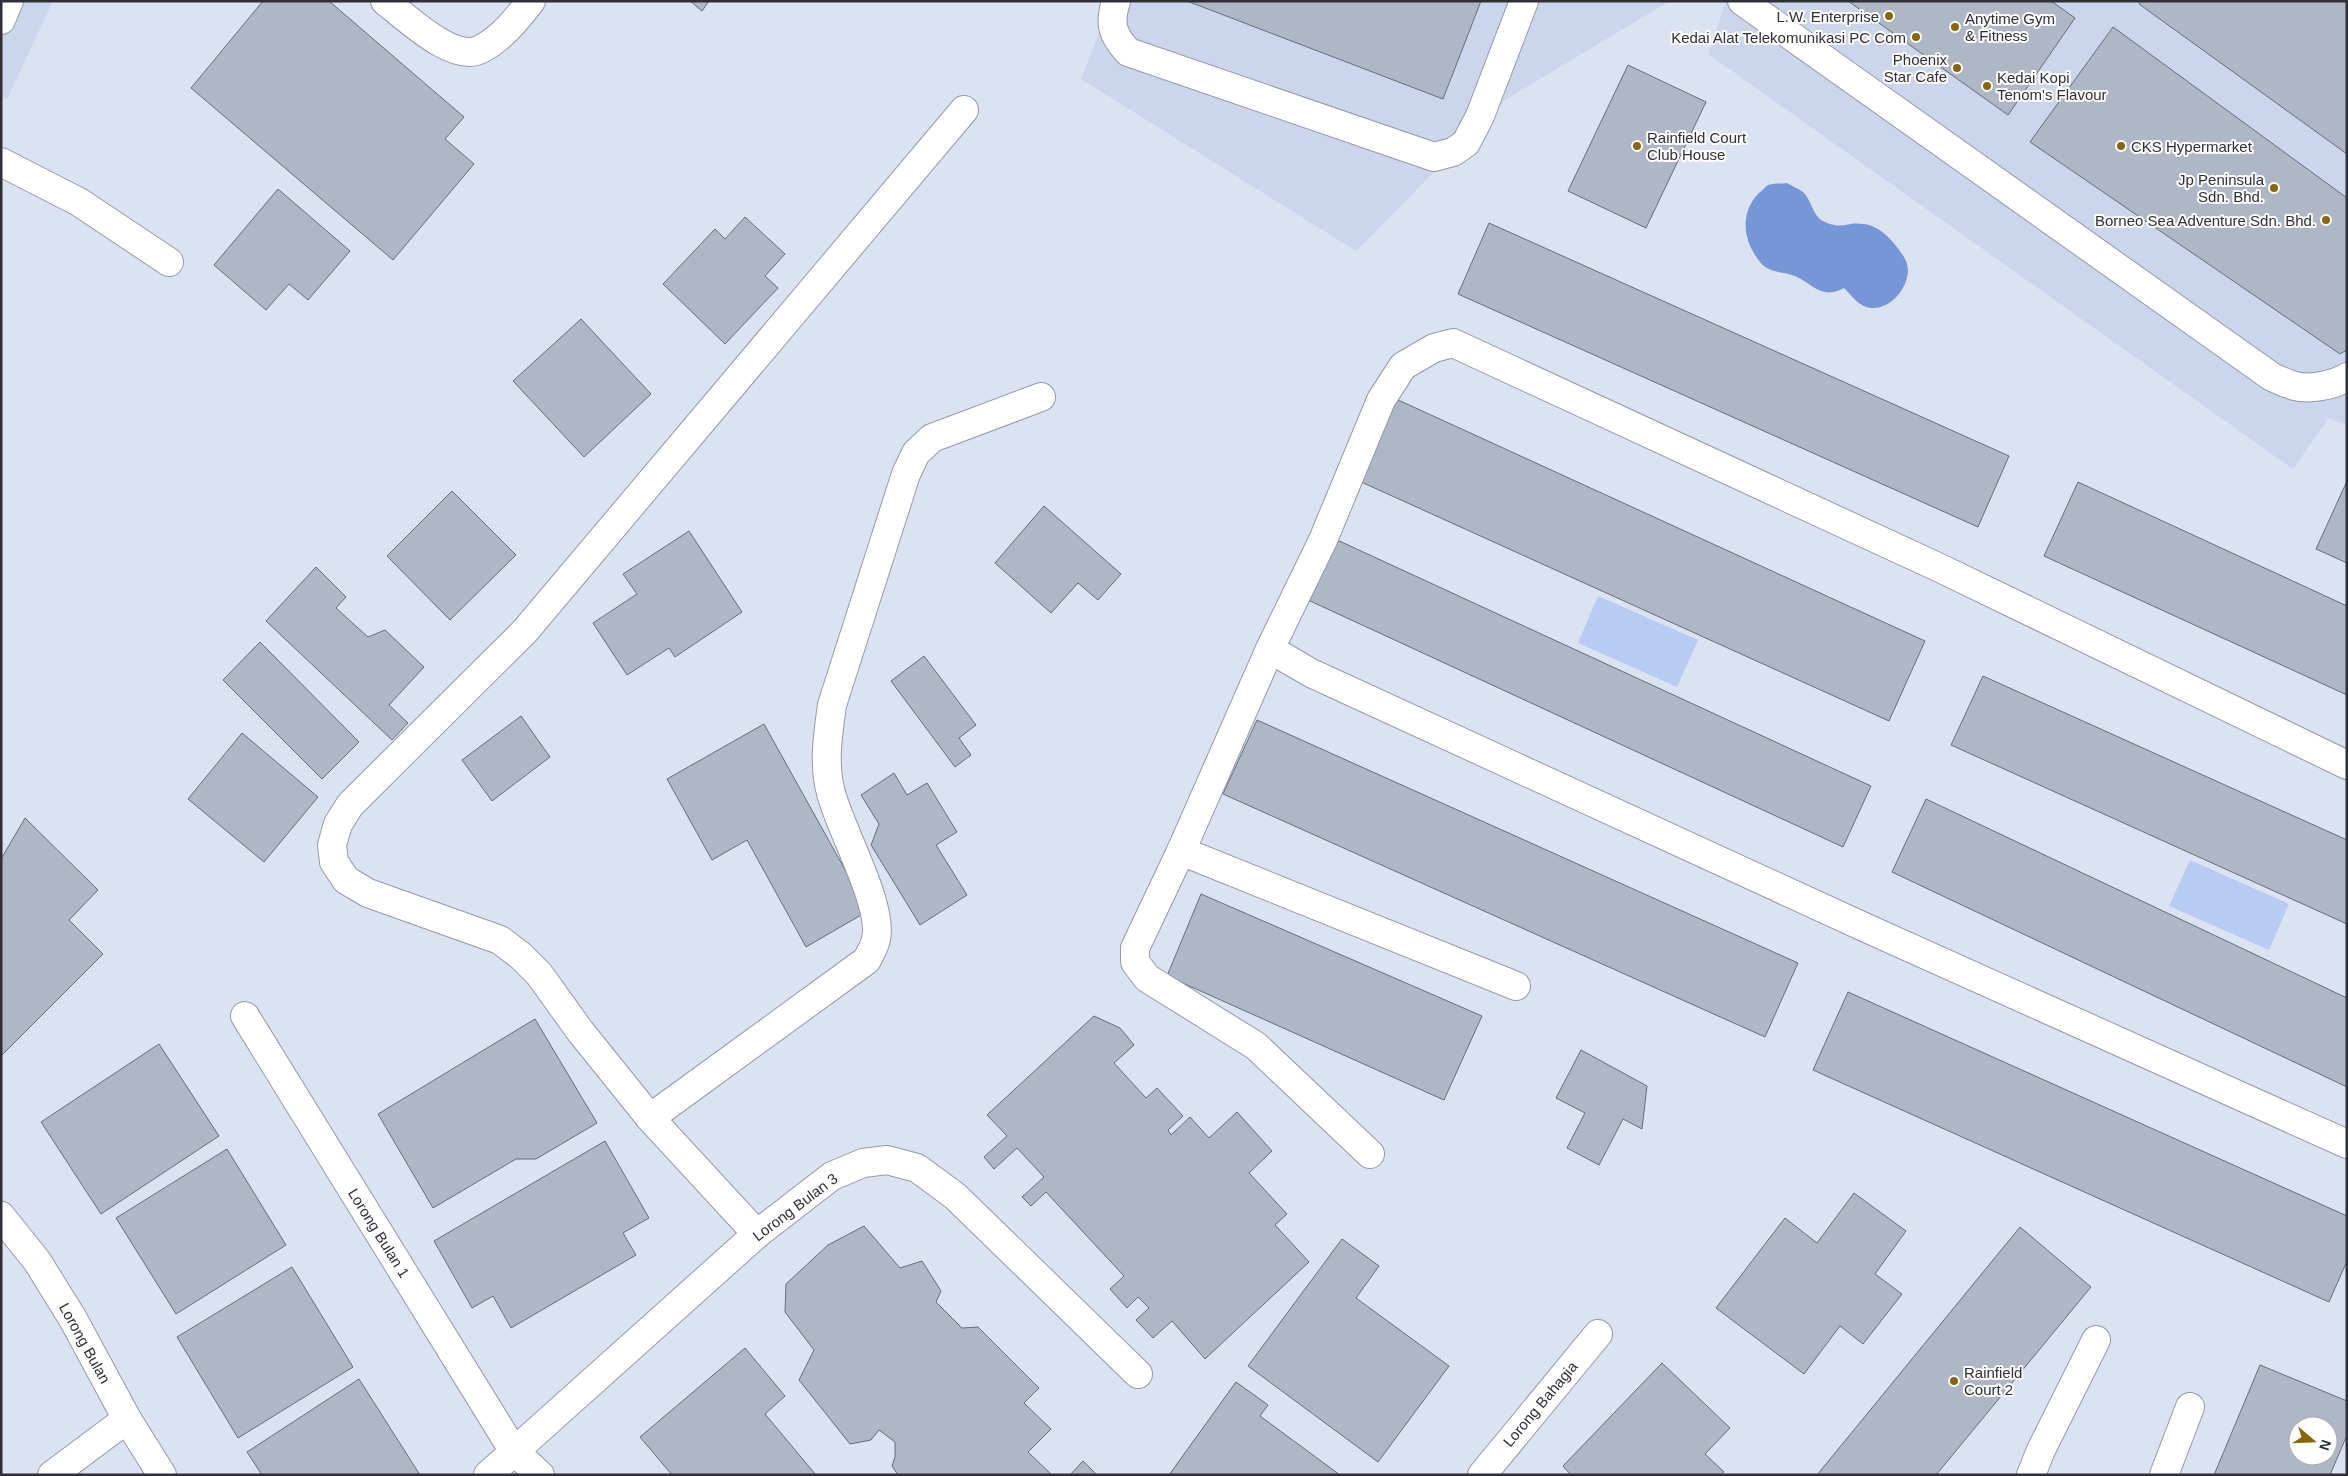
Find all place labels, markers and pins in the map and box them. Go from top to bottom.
place label: L.W. Enterprise [1776,8,1879,25]
marker: L.W. Enterprise [1883,10,1895,22]
place label: Anytime Gym & Fitness [1965,10,2055,44]
marker: Anytime Gym & Fitness [1949,21,1961,33]
place label: Kedai Alat Telekomunikasi PC Com [1671,29,1906,46]
marker: Kedai Alat Telekomunikasi PC Com [1910,31,1922,43]
place label: Phoenix Star Cafe [1884,51,1947,85]
marker: Phoenix Star Cafe [1951,62,1963,74]
place label: Kedai Kopi Tenom's Flavour [1997,69,2107,103]
marker: Kedai Kopi Tenom's Flavour [1981,80,1993,92]
place label: Rainfield Court Club House [1647,129,1747,163]
place label: CKS Hypermarket [2131,138,2253,155]
marker: Rainfield Court Club House [1631,140,1643,152]
marker: CKS Hypermarket [2115,140,2127,152]
place label: Jp Peninsula Sdn. Bhd. [2178,171,2265,205]
marker: Jp Peninsula Sdn. Bhd. [2268,182,2280,194]
place label: Borneo Sea Adventure Sdn. Bhd. [2095,212,2316,229]
marker: Borneo Sea Adventure Sdn. Bhd. [2320,214,2332,226]
place label: Rainfield Court 2 [1964,1364,2022,1398]
marker: Rainfield Court 2 [1948,1375,1960,1387]

